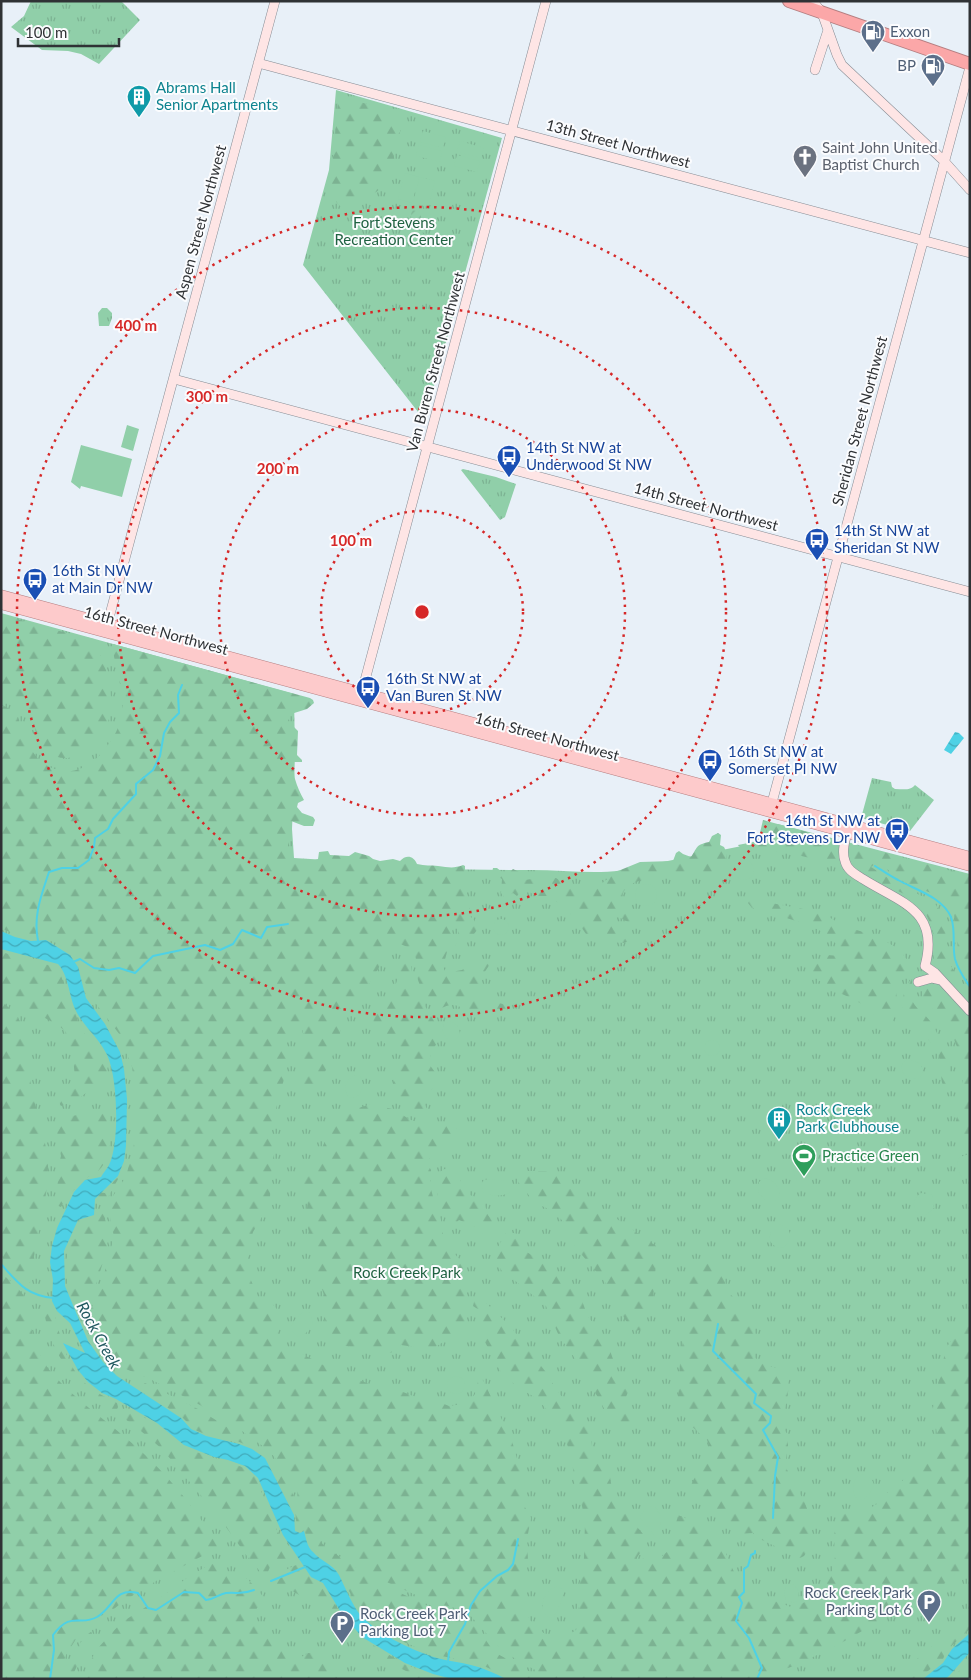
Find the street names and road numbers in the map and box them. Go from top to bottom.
street label: 13th Street Northwest [544,115,693,171]
street label: Aspen Street Northwest [171,142,229,301]
street label: Van Buren Street Northwest [402,269,468,454]
street label: Sheridan Street Northwest [828,333,891,508]
street label: 14th Street Northwest [632,478,781,534]
street label: 16th Street Northwest [82,602,231,658]
street label: 16th Street Northwest [473,708,622,764]

